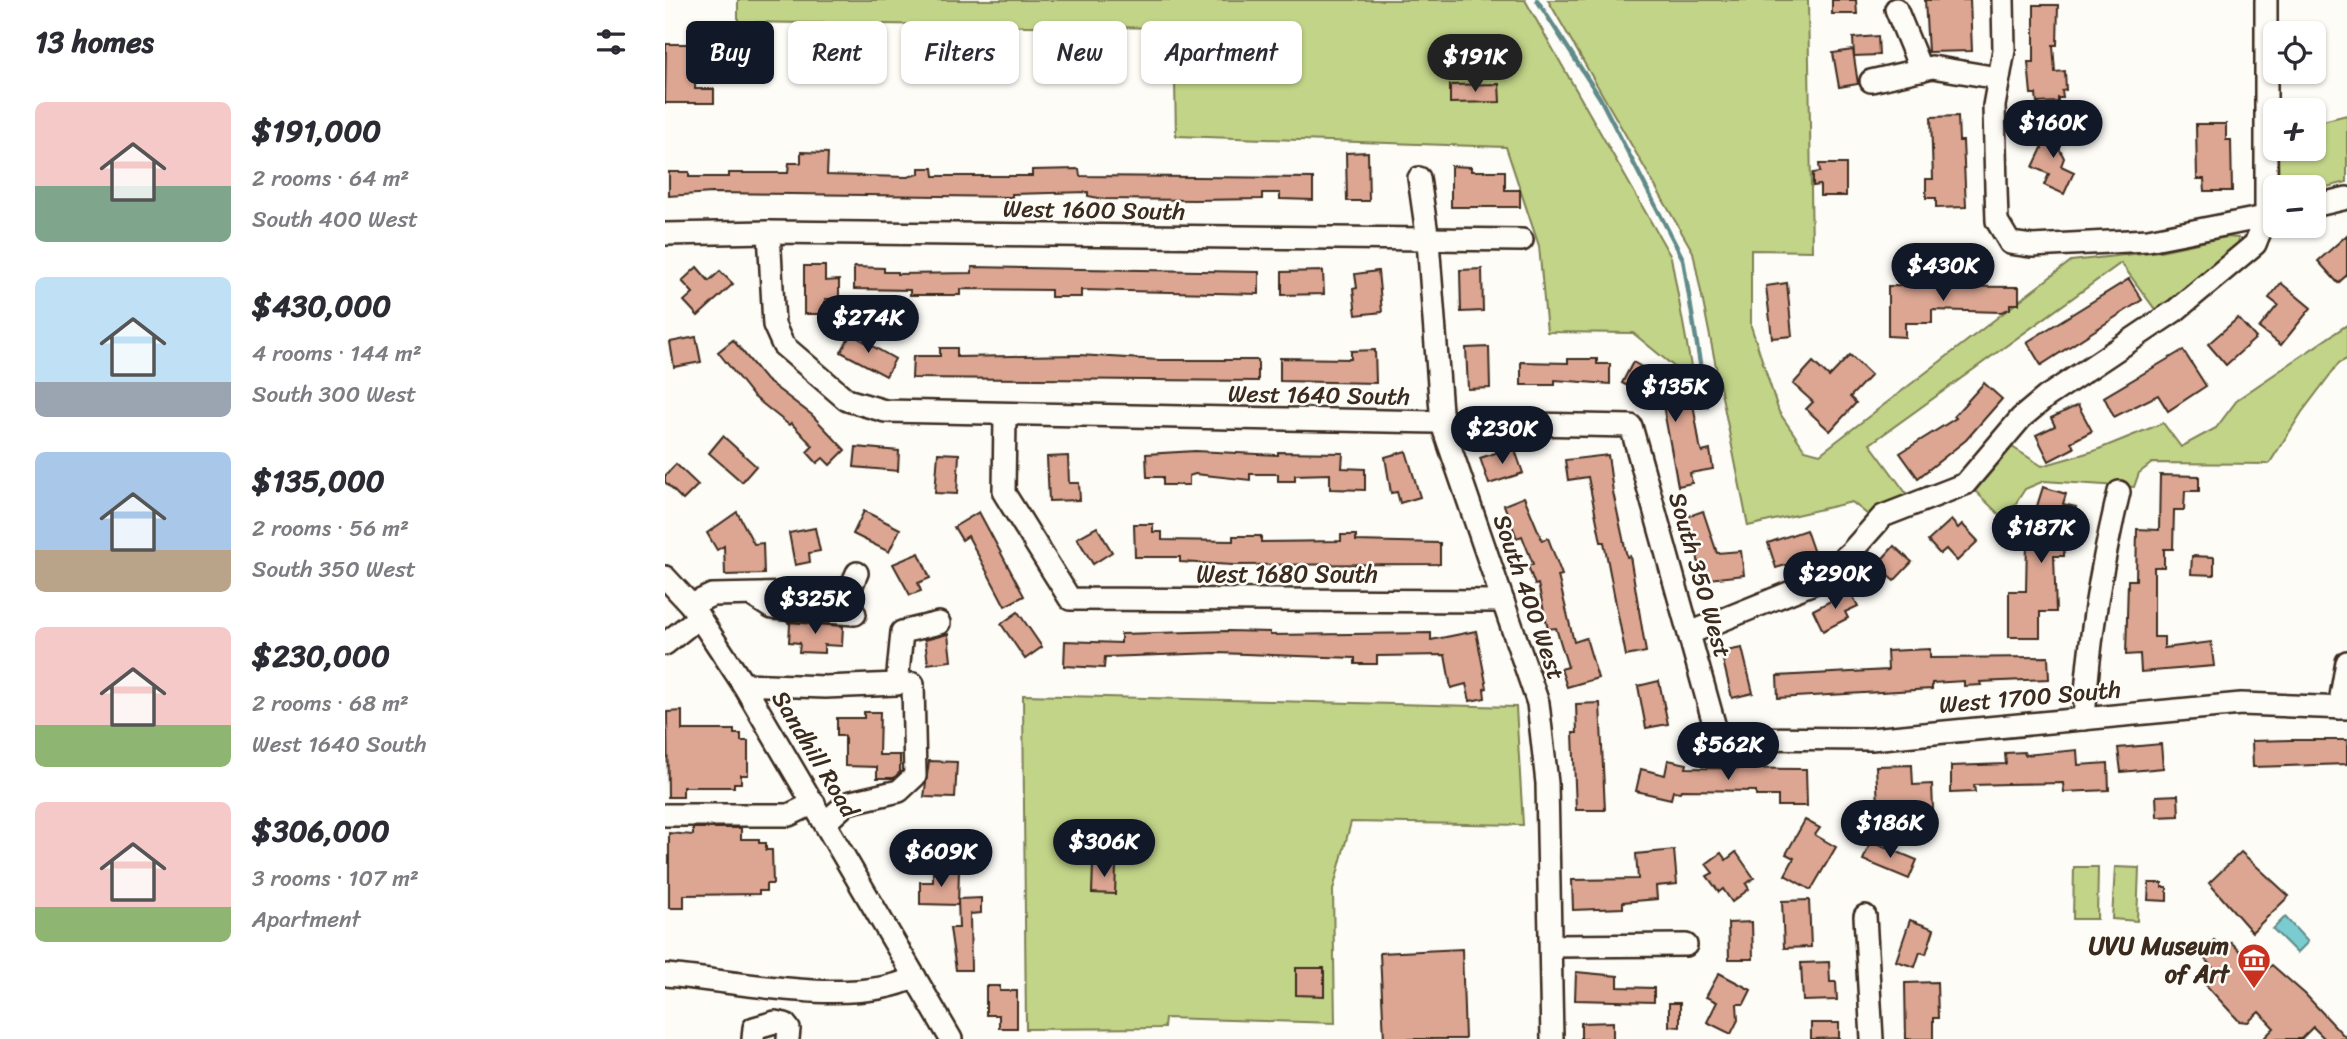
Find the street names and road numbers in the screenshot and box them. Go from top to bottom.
street label: West 1600 South [1002,187,1186,233]
street label: West 1640 South [1228,372,1410,418]
street label: South 350 West [1656,487,1744,663]
street label: South 400 West [1481,508,1577,686]
street label: West 1680 South [1196,553,1378,595]
street label: West 1700 South [1937,668,2123,726]
street label: Sandhill Road [760,682,871,827]

